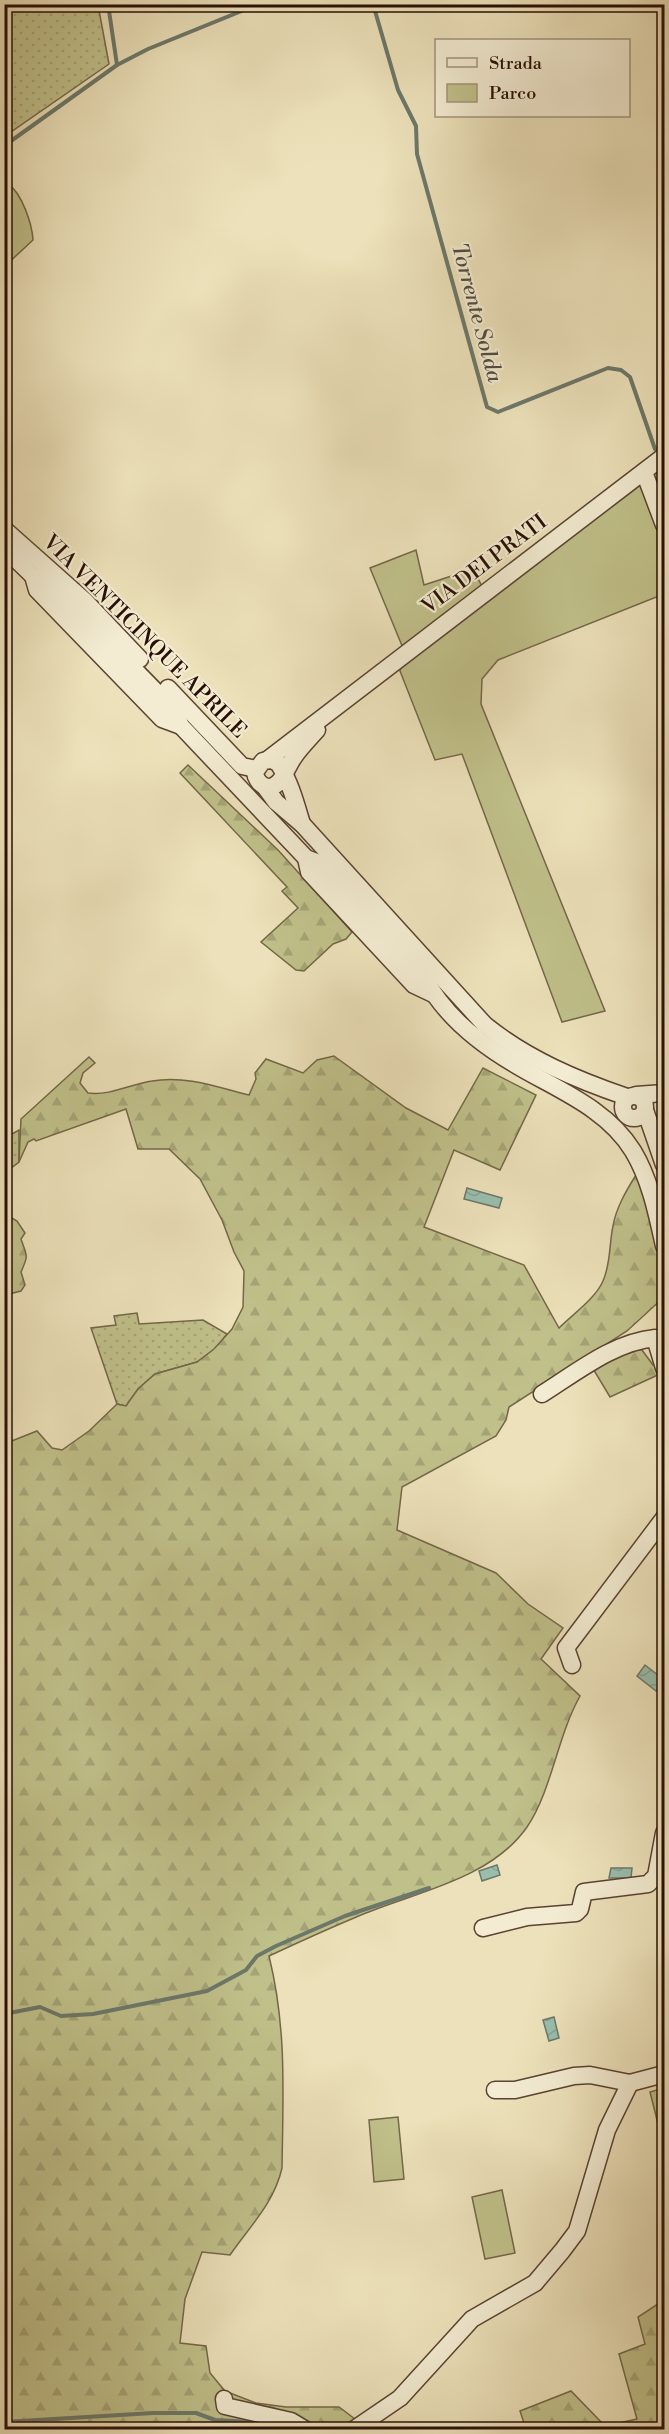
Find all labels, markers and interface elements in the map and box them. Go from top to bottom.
legend [435,39,630,117]
text: Strada [489,52,543,75]
text: Parco [489,82,536,105]
water label: Torrente Solda [445,240,508,386]
street label: VIA DEI PRATI [416,509,552,621]
street label: VIA VENTICINQUE APRILE [36,529,251,744]

